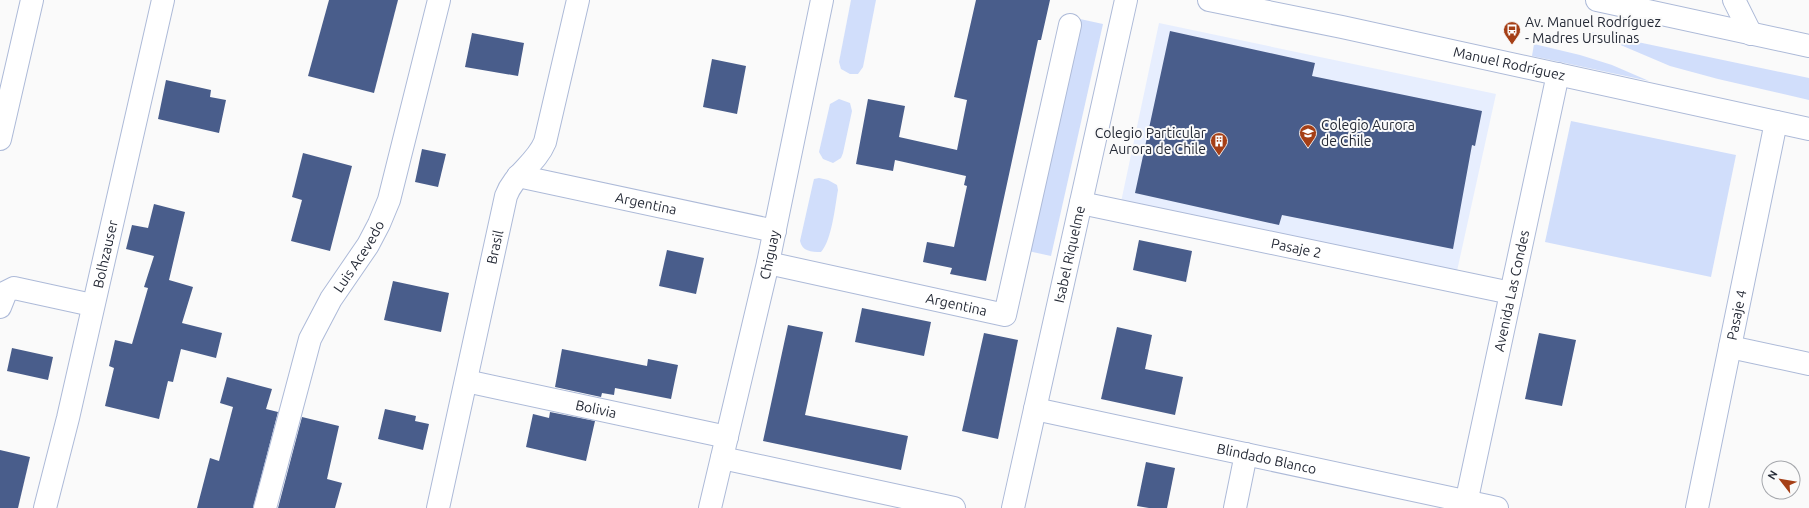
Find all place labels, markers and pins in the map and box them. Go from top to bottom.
place label: Av. Manuel Rodríguez - Madres Ursulinas [1525,14,1661,46]
bus stop icon: Av. Manuel Rodríguez - Madres Ursulinas [1502,20,1522,45]
place label: Colegio Aurora de Chile [1321,117,1415,149]
school or university icon: Colegio Aurora de Chile [1298,123,1318,148]
place label: Colegio Particular Aurora de Chile [1095,125,1207,157]
building icon: Colegio Particular Aurora de Chile [1209,131,1229,156]

